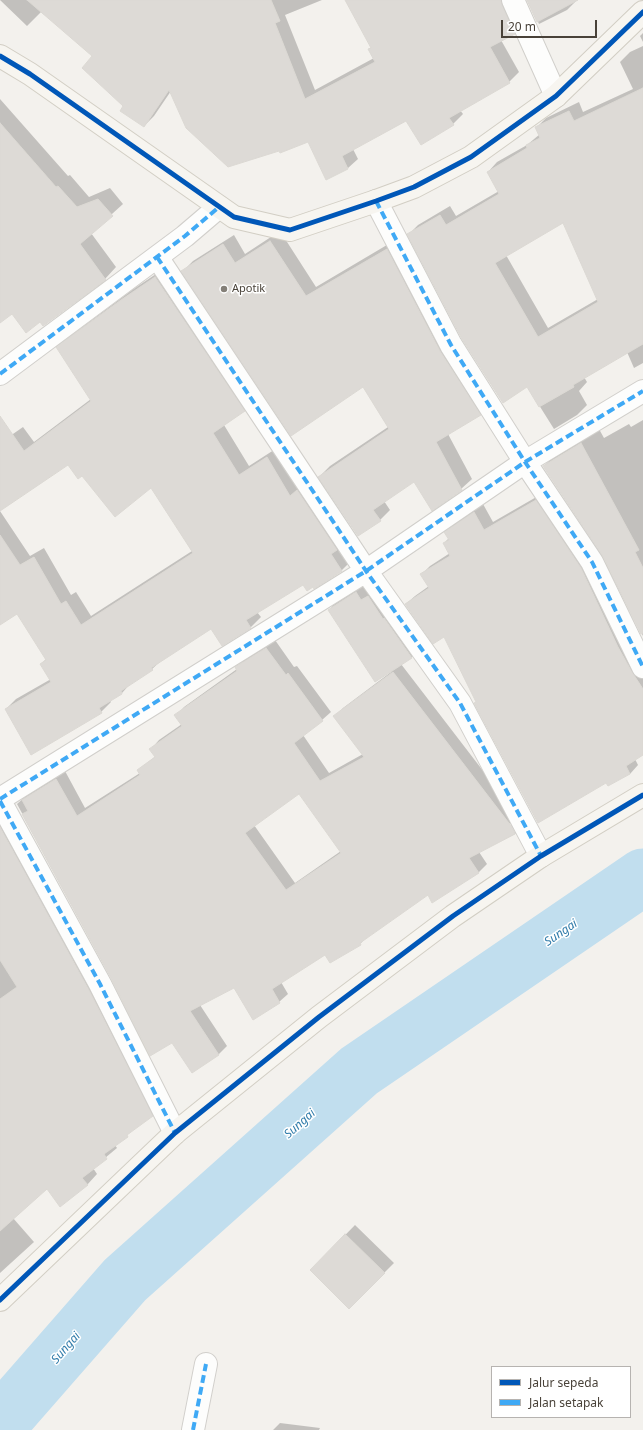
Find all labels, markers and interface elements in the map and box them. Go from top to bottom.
scale bar [503,12,599,38]
text: 20 m [508,18,536,35]
place label: Apotik [232,282,265,296]
marker: Apotik [219,284,229,294]
water label: Sungai [542,917,580,949]
water label: Sungai [282,1106,318,1142]
water label: Sungai [48,1329,84,1367]
legend [491,1366,631,1418]
text: Jalur sepeda [529,1374,598,1391]
text: Jalan setapak [529,1394,603,1411]

